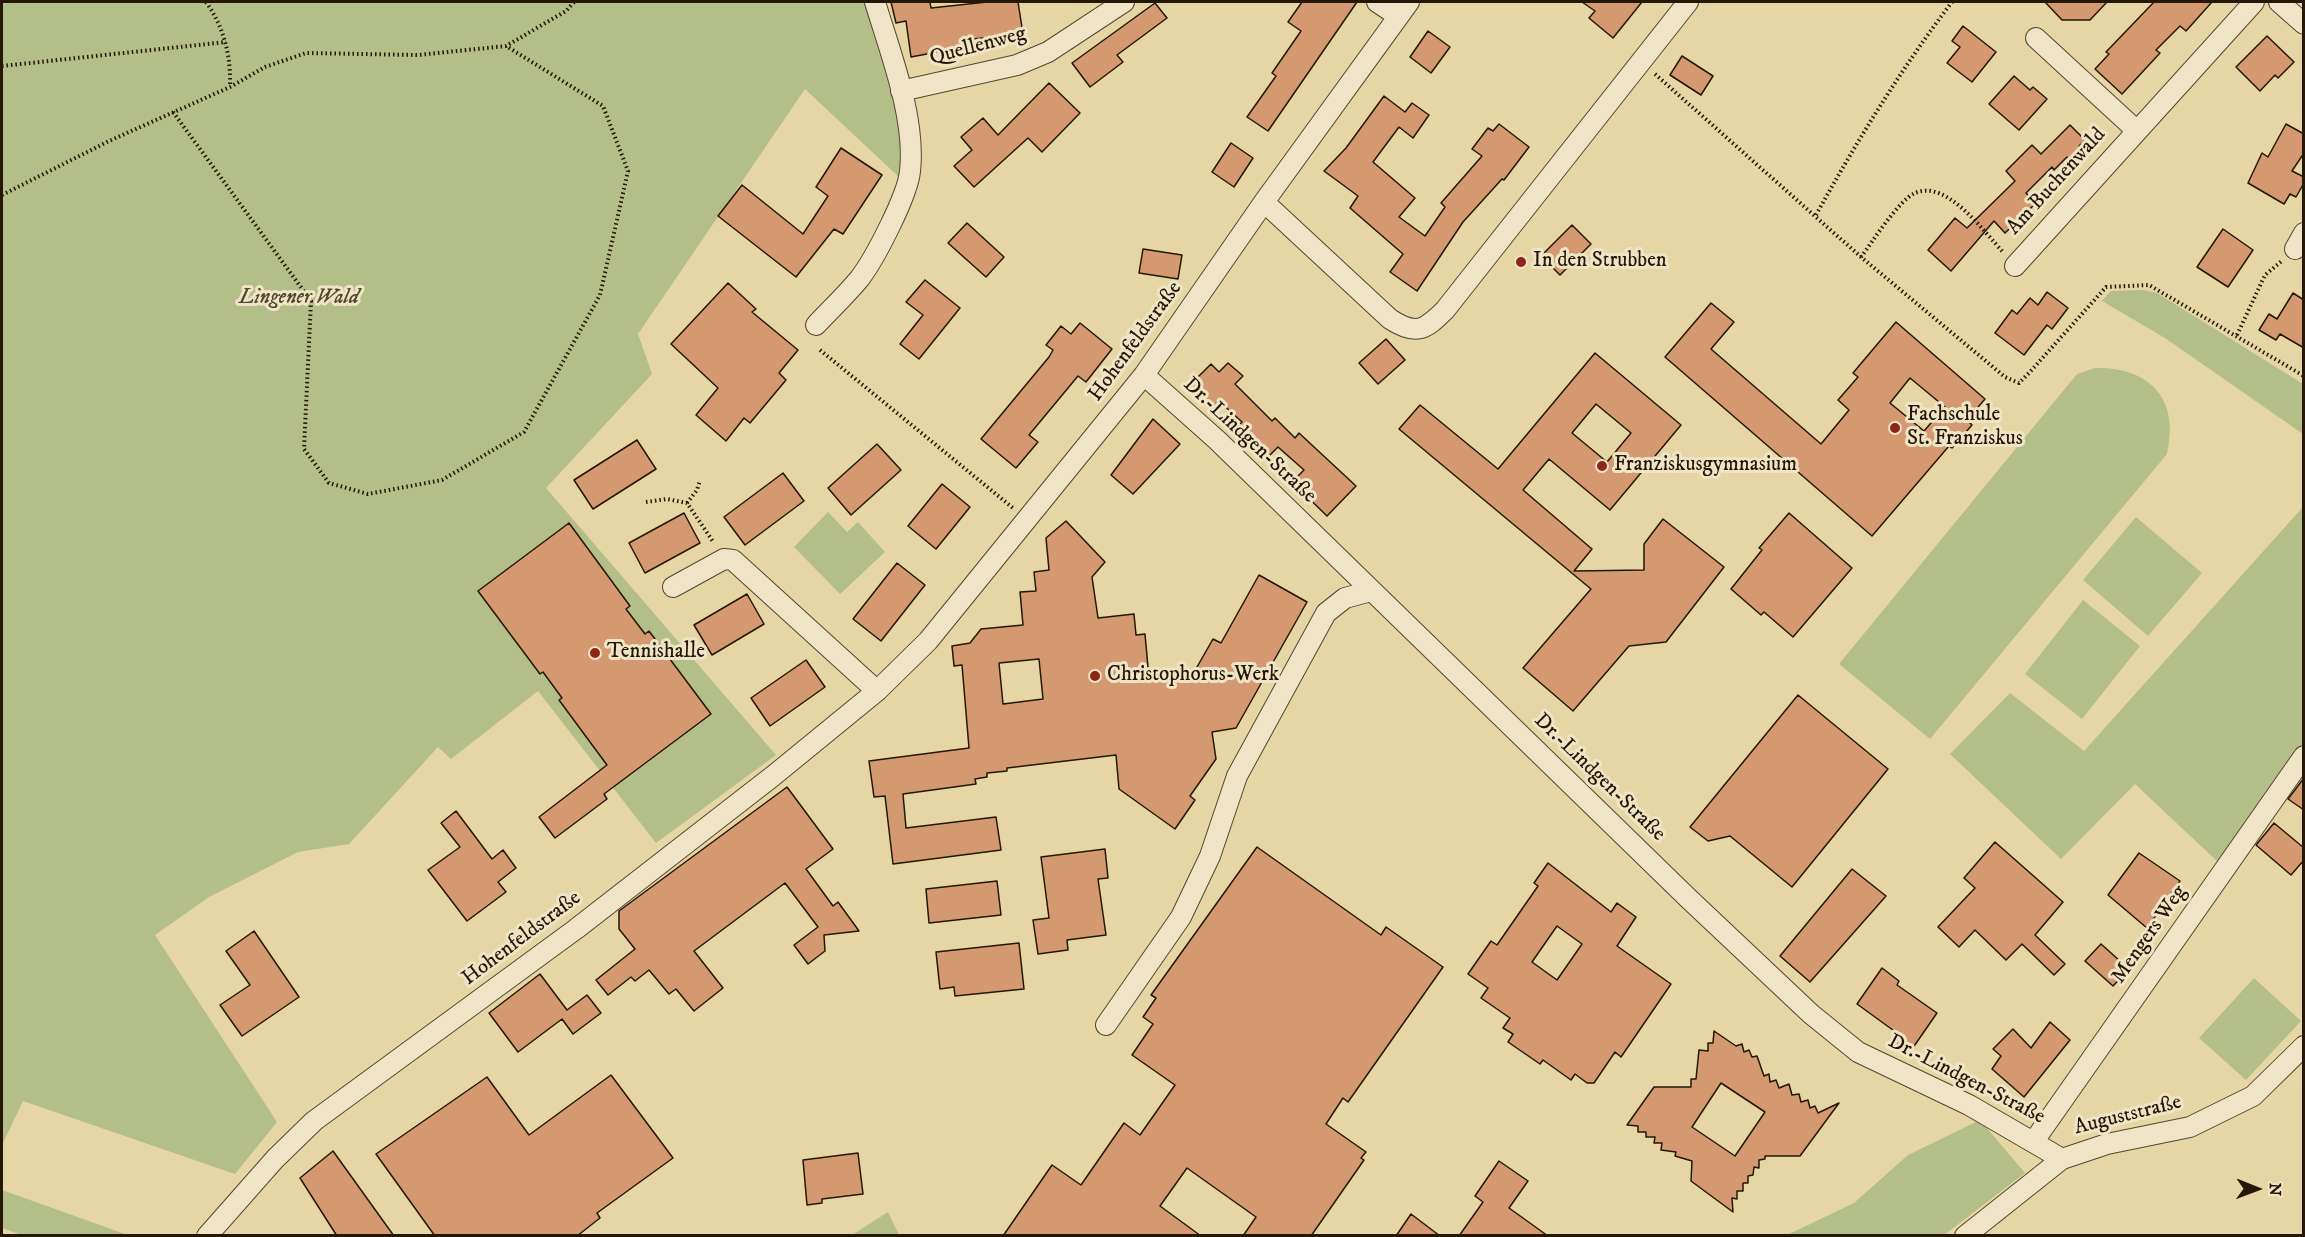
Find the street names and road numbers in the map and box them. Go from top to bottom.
street label: Quellenweg [927,22,1029,72]
street label: Am Buchenwald [2002,123,2112,241]
street label: Hohenfeldstraße [1084,277,1188,407]
street label: Dr.-Lindgen-Straße [1177,373,1321,509]
street label: Dr.-Lindgen-Straße [1528,709,1670,847]
street label: Mengers Weg [2107,881,2193,989]
street label: Hohenfeldstraße [458,886,586,992]
street label: Dr.-Lindgen-Straße [1883,1030,2049,1130]
street label: Auguststraße [2072,1091,2184,1141]

